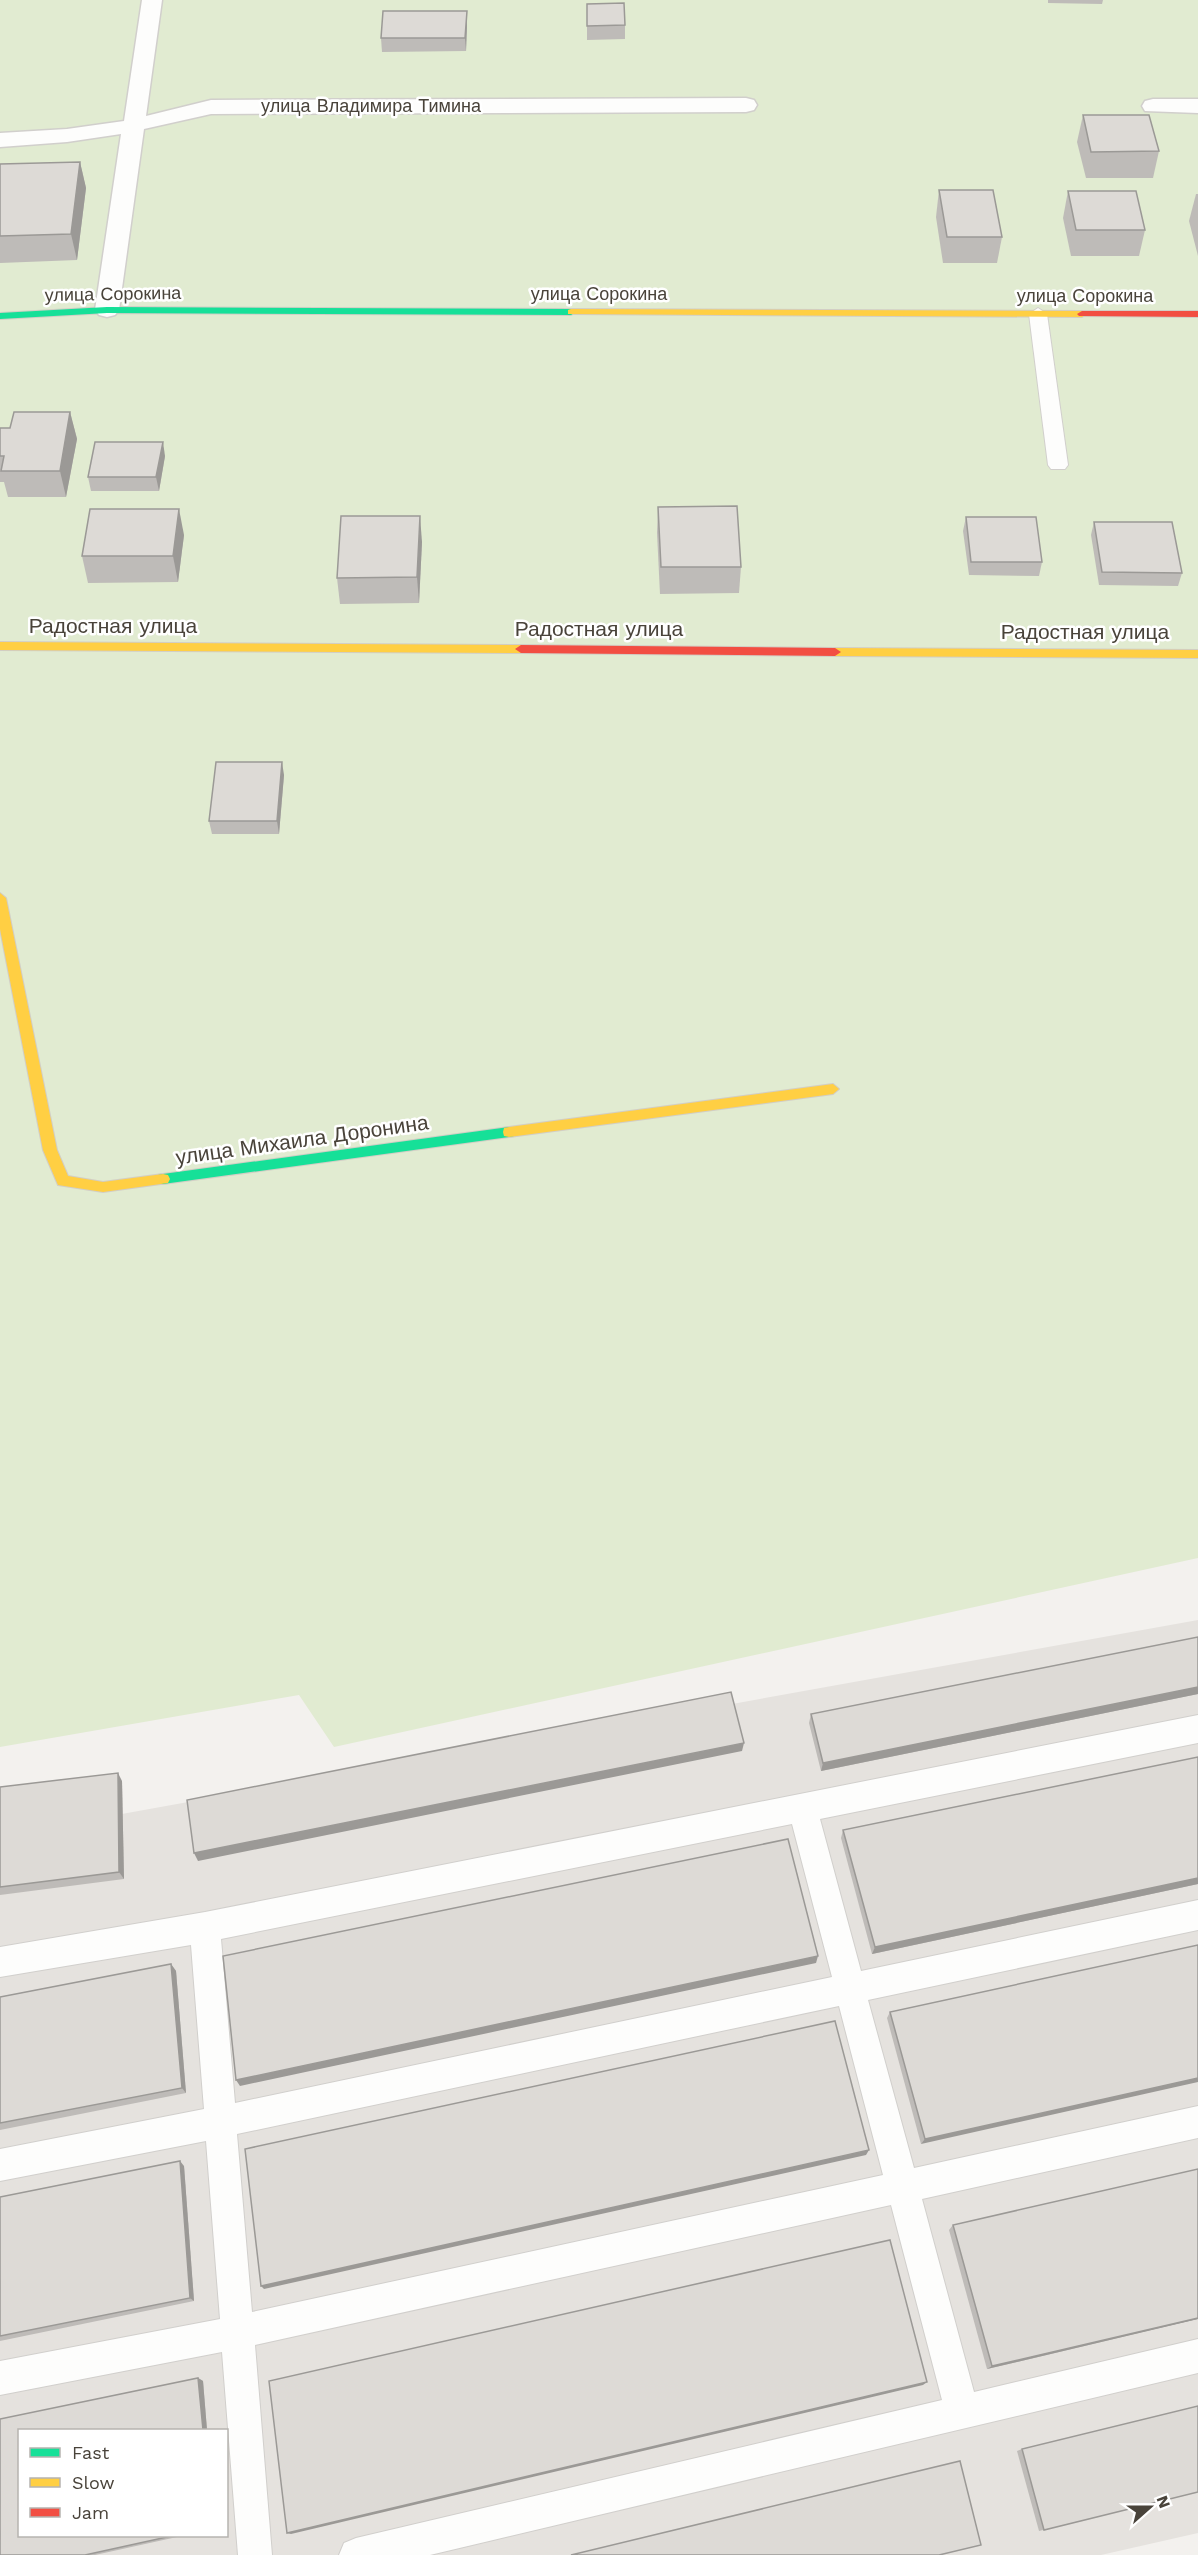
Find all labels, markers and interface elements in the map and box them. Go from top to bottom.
street label: улица Владимира Тимина [261,95,482,116]
street label: улица Сорокина [45,282,182,305]
street label: улица Сорокина [531,283,668,304]
street label: улица Сорокина [1017,285,1154,306]
street label: Радостная улица [29,613,198,638]
street label: Радостная улица [515,616,684,641]
street label: Радостная улица [1001,619,1170,644]
street label: улица Михаила Доронина [174,1109,430,1170]
legend [18,2429,228,2537]
text: Fast [72,2442,110,2463]
text: Slow [72,2472,115,2493]
north arrow [1120,2477,1180,2537]
text: N [1153,2493,1175,2511]
text: Jam [72,2502,109,2523]

